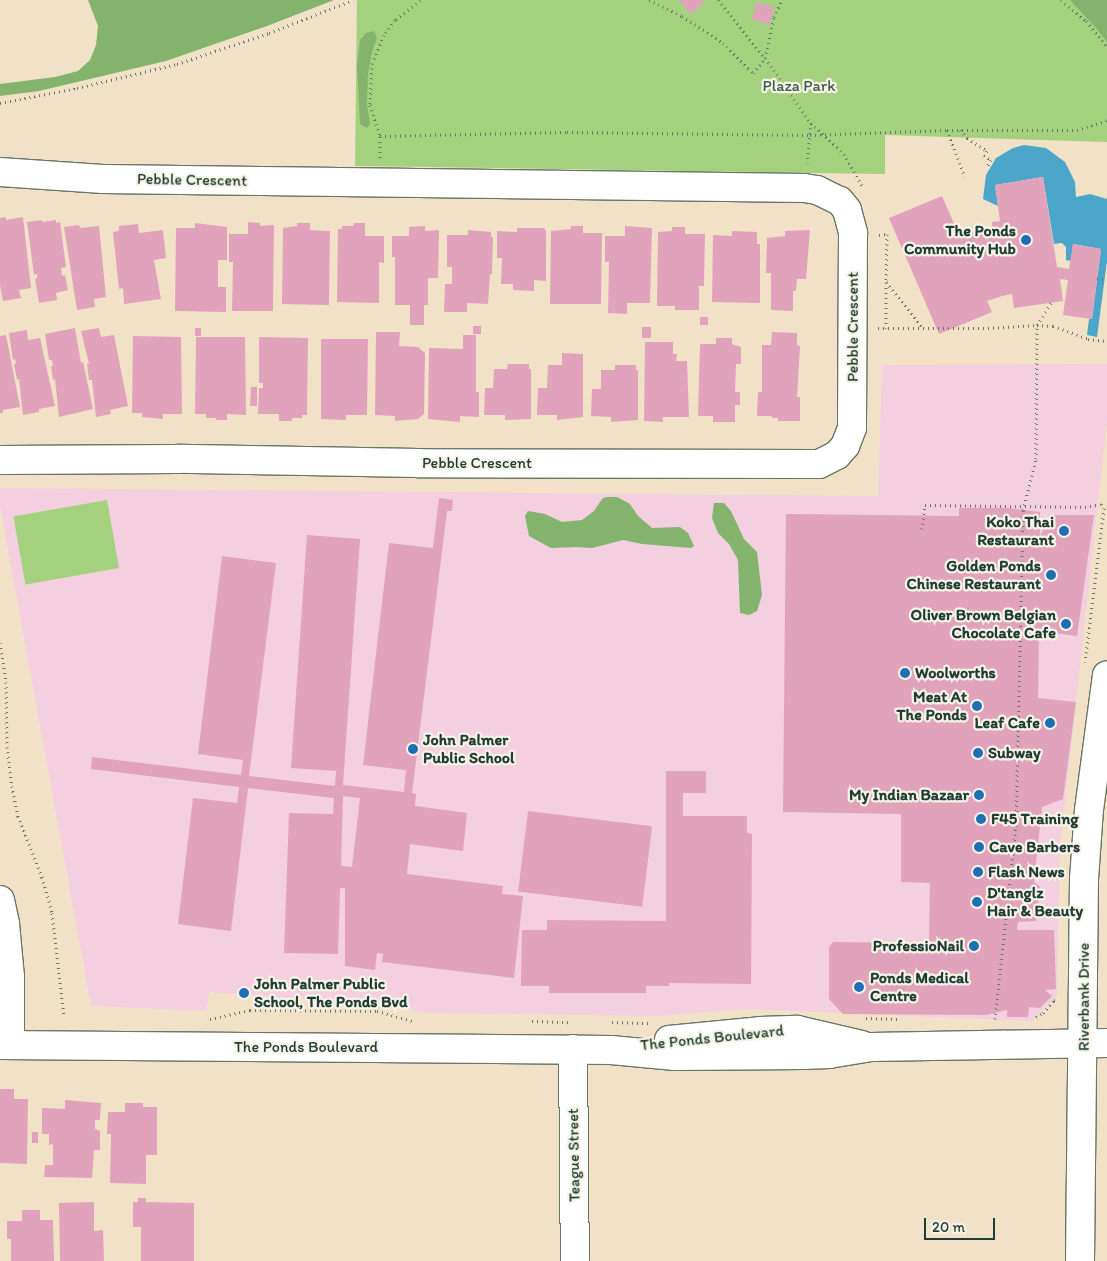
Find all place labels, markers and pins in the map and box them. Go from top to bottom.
place label: The Ponds Community Hub [904,221,1016,259]
marker: The Ponds Community Hub [1020,234,1032,246]
place label: Koko Thai Restaurant [977,512,1054,550]
marker: Koko Thai Restaurant [1058,525,1070,537]
place label: Golden Ponds Chinese Restaurant [907,556,1041,594]
marker: Golden Ponds Chinese Restaurant [1045,569,1057,581]
place label: Oliver Brown Belgian Chocolate Cafe [910,605,1056,643]
marker: Oliver Brown Belgian Chocolate Cafe [1060,618,1072,630]
place label: Woolworths [915,663,996,683]
marker: Woolworths [899,667,911,679]
place label: Meat At The Ponds [897,687,967,725]
marker: Meat At The Ponds [971,700,983,712]
place label: Leaf Cafe [975,713,1040,733]
marker: Leaf Cafe [1044,717,1056,729]
place label: John Palmer Public School [423,730,515,768]
marker: John Palmer Public School [407,743,419,755]
place label: Subway [988,743,1040,763]
marker: Subway [972,747,984,759]
place label: My Indian Bazaar [849,785,969,805]
marker: My Indian Bazaar [973,789,985,801]
place label: F45 Training [991,809,1077,829]
marker: F45 Training [975,813,987,825]
place label: Cave Barbers [989,837,1081,857]
marker: Cave Barbers [973,841,985,853]
place label: Flash News [988,862,1065,882]
marker: Flash News [972,866,984,878]
place label: D'tanglz Hair & Beauty [987,883,1083,921]
marker: D'tanglz Hair & Beauty [971,896,983,908]
place label: ProfessioNail [873,936,964,956]
marker: ProfessioNail [968,940,980,952]
place label: Ponds Medical Centre [870,968,968,1006]
place label: John Palmer Public School, The Ponds Bvd [254,974,407,1012]
marker: Ponds Medical Centre [852,980,866,994]
marker: John Palmer Public School, The Ponds Bvd [238,987,250,999]

